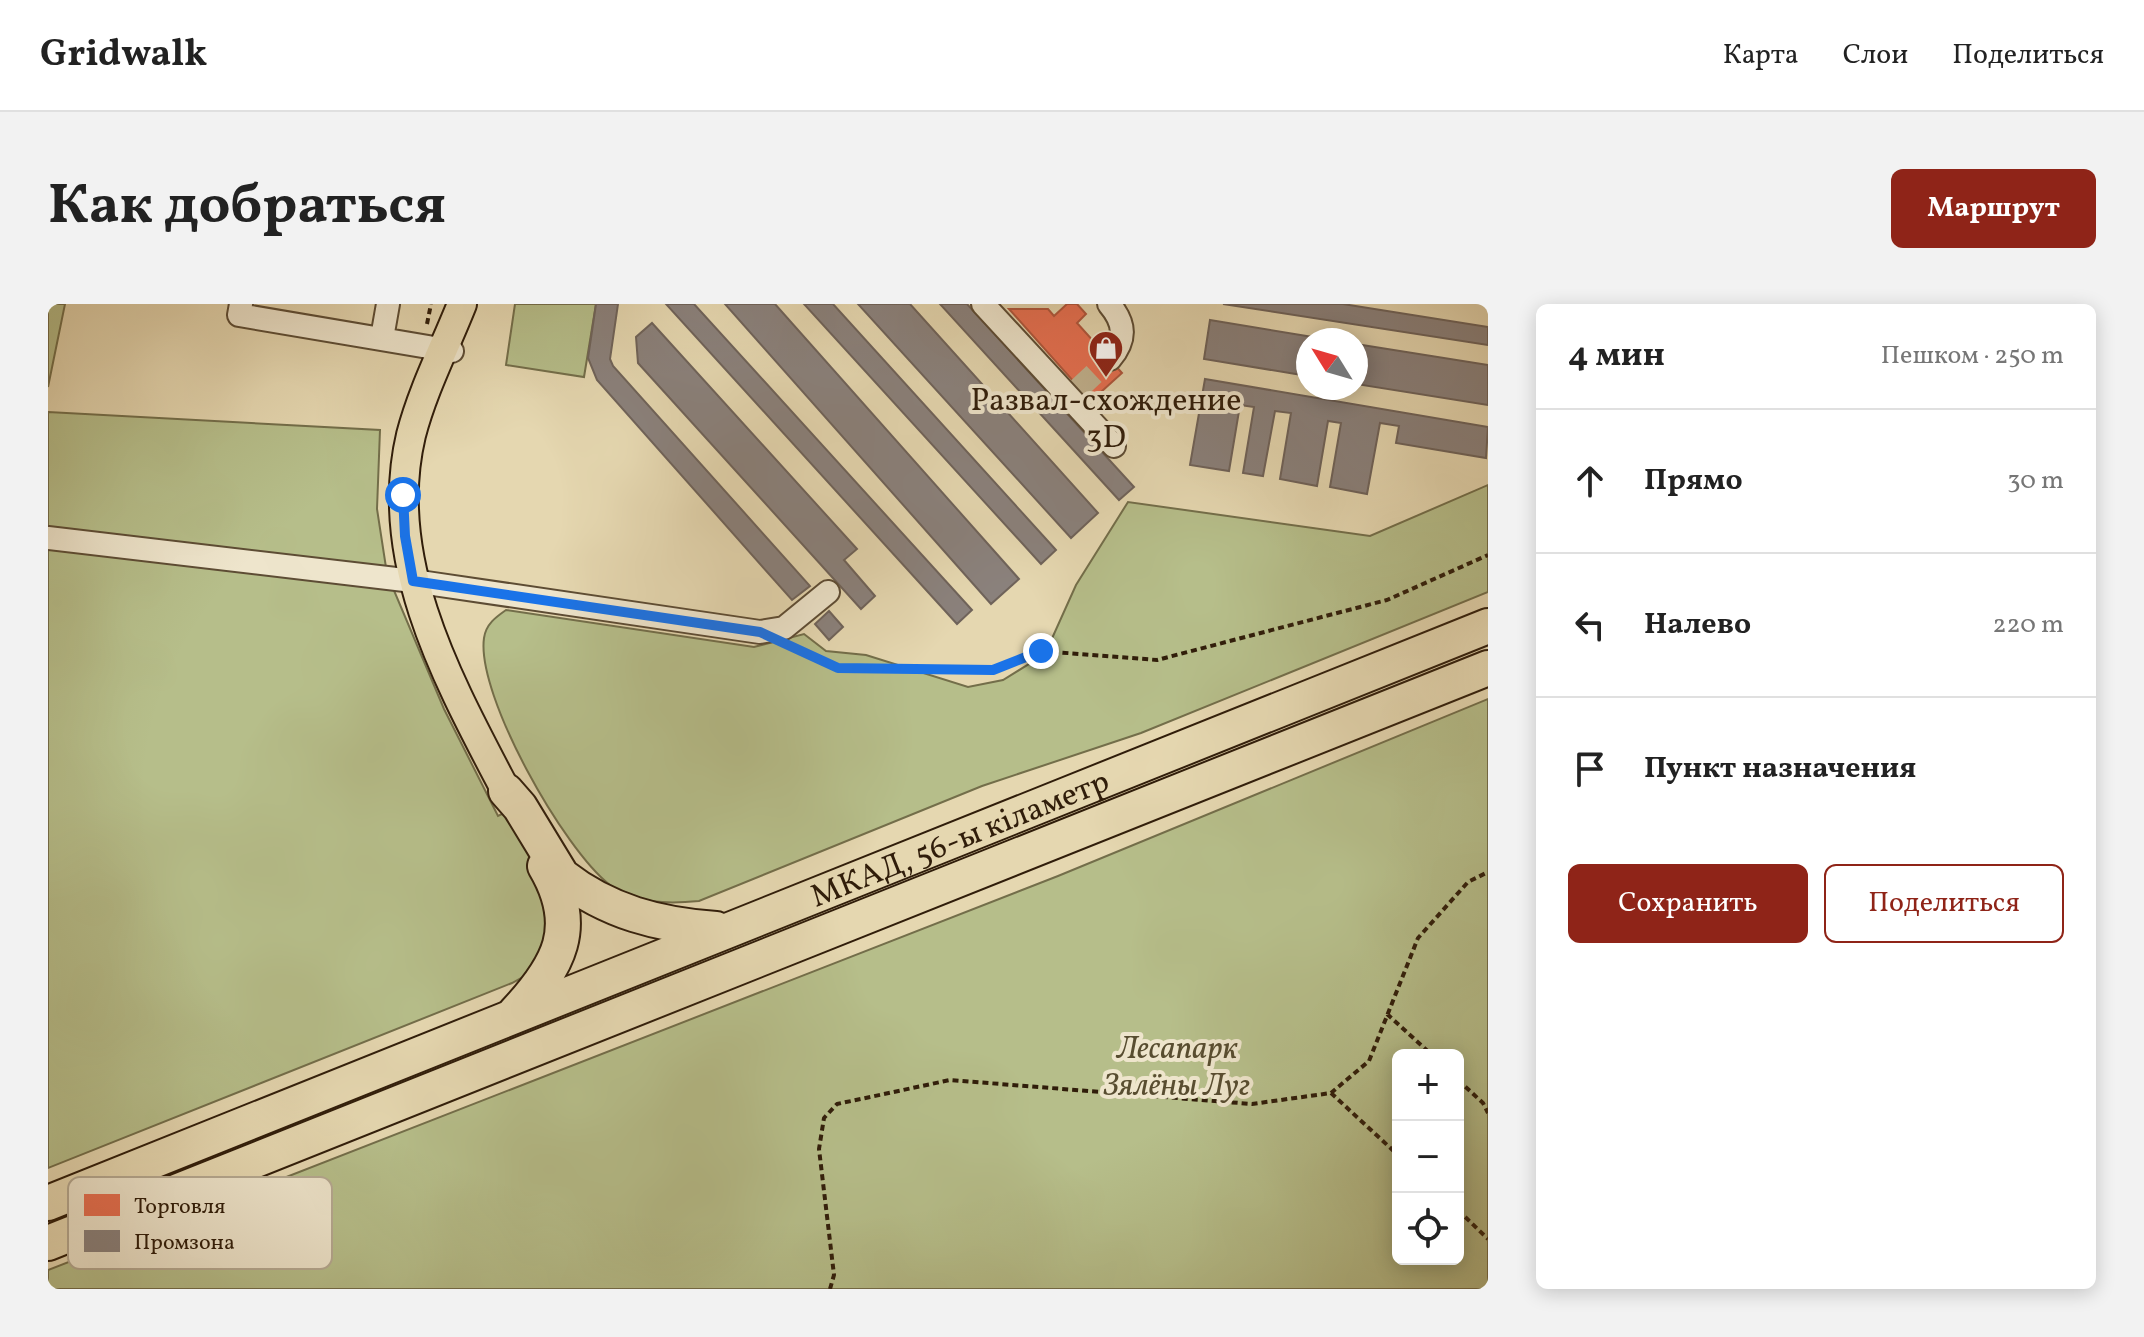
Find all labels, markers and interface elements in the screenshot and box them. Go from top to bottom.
text: Gridwalk [40,29,207,82]
text: Карта [1723,36,1799,75]
text: Слои [1843,36,1908,75]
text: Поделиться [1952,36,2104,75]
text: Как добраться [48,169,446,247]
button: Маршрут [1891,169,2096,248]
north arrow [1296,328,1368,400]
shop icon: Развал-схождение 3D [1087,329,1125,379]
text: 4 мин [1568,333,1665,380]
text: Пешком · 250 m [1881,338,2064,374]
place label: Развал-схождение 3D [970,380,1242,461]
icon: ahead [1568,459,1612,503]
text: Прямо [1644,460,1743,502]
text: 30 m [2007,463,2064,499]
route start [385,477,421,513]
icon: left [1568,603,1612,647]
text: Налево [1644,604,1751,646]
text: 220 m [1992,607,2064,643]
route end [1023,633,1059,669]
icon: arrive [1568,747,1612,791]
text: Пункт назначения [1644,748,1916,790]
street label: МКАД, 56-ы кіламетр [805,761,1117,920]
button: Сохранить [1568,864,1808,943]
button: Поделиться [1824,864,2064,943]
park label: Лесапарк Зялёны Луг [1103,1028,1250,1109]
map controls [1392,1049,1464,1265]
button: + [1392,1049,1464,1121]
button: − [1392,1121,1464,1193]
legend [68,1177,332,1269]
text: Торговля [134,1192,225,1223]
button: locate [1392,1193,1464,1265]
text: Промзона [134,1228,235,1259]

